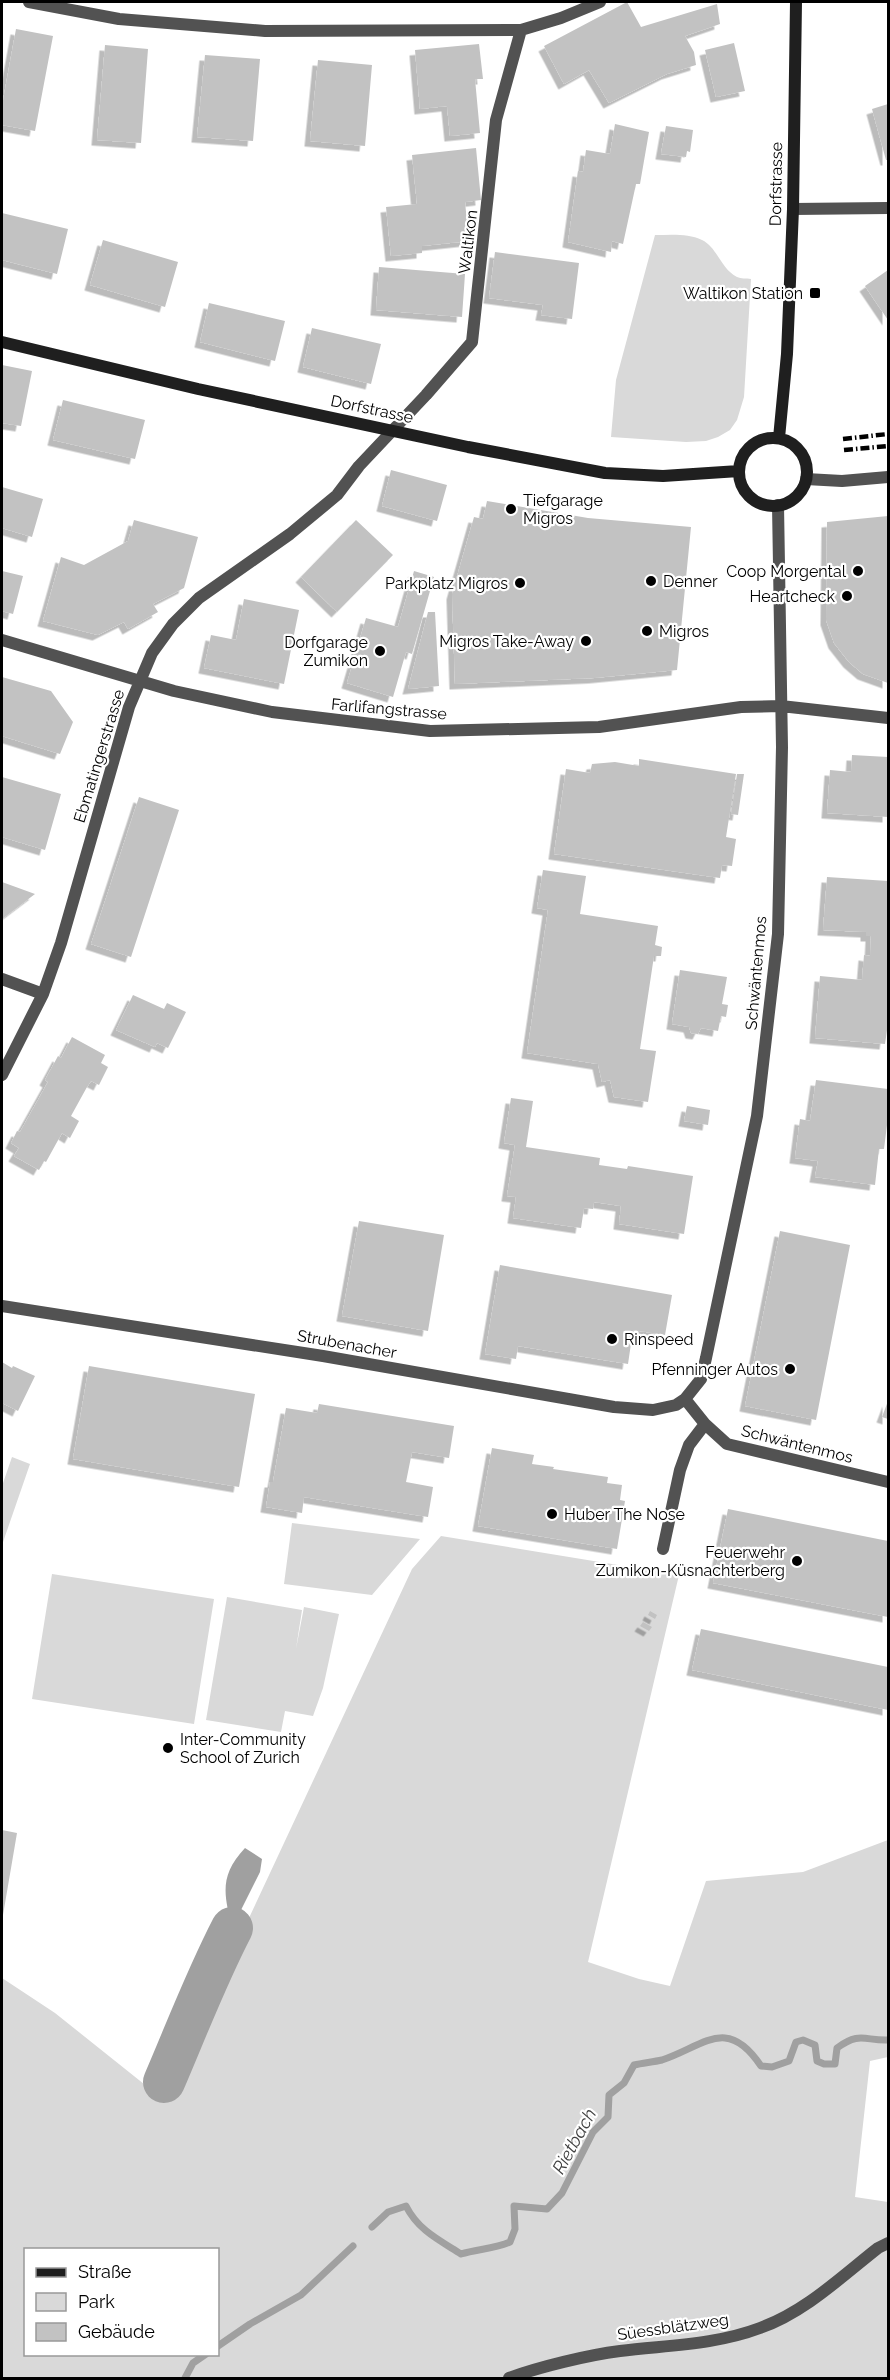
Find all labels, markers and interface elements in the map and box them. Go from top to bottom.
street label: Dorfstrasse [766,142,786,226]
street label: Waltikon [455,209,481,275]
place label: Waltikon Station [683,284,803,303]
marker: Waltikon Station [808,286,822,300]
street label: Dorfstrasse [329,391,415,427]
place label: Tiefgarage Migros [523,491,603,528]
marker: Tiefgarage Migros [504,502,518,516]
place label: Coop Morgental [726,562,847,581]
marker: Coop Morgental [851,564,865,578]
place label: Denner [663,572,718,591]
place label: Parkplatz Migros [385,574,508,593]
marker: Denner [644,574,658,588]
marker: Parkplatz Migros [513,576,527,590]
place label: Heartcheck [750,587,836,606]
marker: Heartcheck [840,589,854,603]
place label: Migros [659,622,709,641]
marker: Migros [640,624,654,638]
place label: Migros Take-Away [439,632,574,651]
place label: Dorfgarage Zumikon [284,633,368,670]
marker: Migros Take-Away [579,634,593,648]
marker: Dorfgarage Zumikon [373,644,387,658]
street label: Ebmatingerstrasse [70,687,128,825]
street label: Farlifangstrasse [330,694,448,724]
street label: Schwäntenmos [742,915,770,1031]
street label: Strubenacher [296,1326,399,1362]
place label: Rinspeed [624,1330,694,1349]
marker: Rinspeed [605,1332,619,1346]
place label: Pfenninger Autos [651,1360,778,1379]
marker: Pfenninger Autos [783,1362,797,1376]
street label: Schwäntenmos [739,1421,855,1467]
place label: Huber The Nose [564,1505,685,1524]
marker: Huber The Nose [545,1507,559,1521]
place label: Feuerwehr Zumikon-Küsnachterberg [596,1543,785,1580]
marker: Feuerwehr Zumikon-Küsnachterberg [790,1554,804,1568]
place label: Inter-Community School of Zurich [180,1730,306,1767]
marker: Inter-Community School of Zurich [161,1741,175,1755]
water label: Rietbach [548,2105,600,2177]
legend [24,2248,219,2356]
text: Straße [78,2261,132,2282]
text: Park [78,2291,115,2312]
street label: Süessblätzweg [616,2310,730,2344]
text: Gebäude [78,2321,155,2342]

